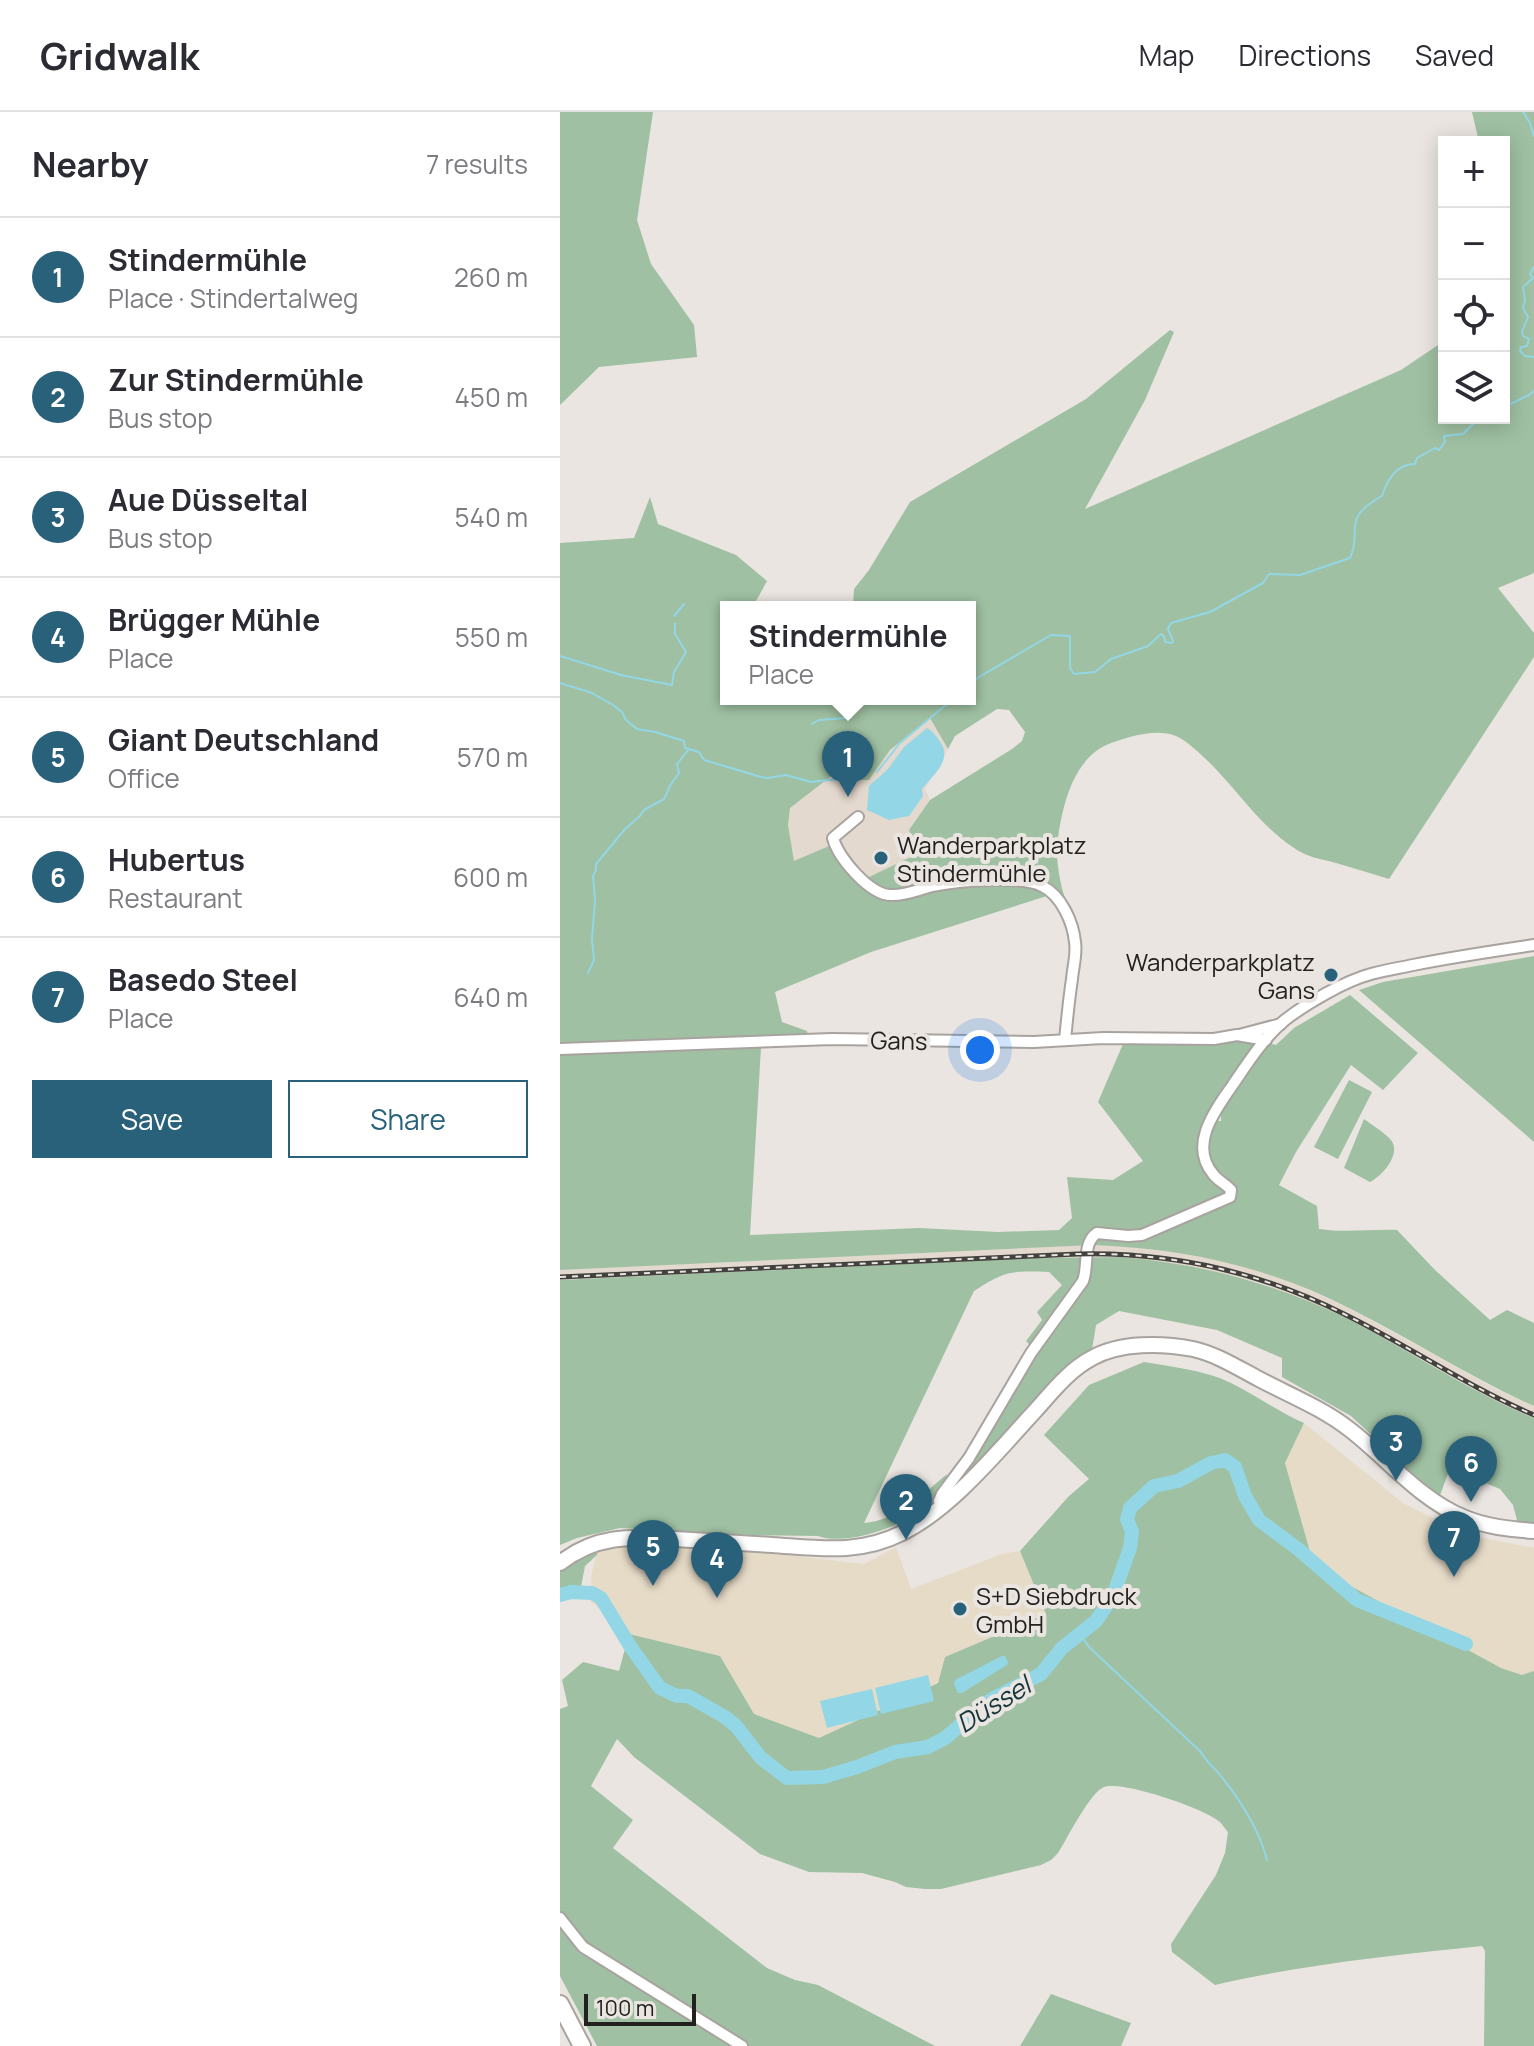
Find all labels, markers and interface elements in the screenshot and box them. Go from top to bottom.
text: Gridwalk [40,29,199,81]
text: Map [1139,36,1194,74]
text: Directions [1238,36,1371,74]
text: Saved [1415,36,1494,74]
map controls [1438,136,1510,424]
button: + [1438,136,1510,208]
text: Nearby [32,141,148,187]
text: 7 results [426,146,528,182]
button: − [1438,208,1510,280]
text: Stindermühle [108,239,307,280]
text: 1 [52,259,64,295]
text: 260 m [454,259,528,295]
text: Place · Stindertalweg [108,280,359,316]
button: locate [1438,280,1510,352]
button: layers [1438,352,1510,424]
text: Zur Stindermühle [108,359,364,400]
text: 2 [50,379,66,415]
text: 450 m [455,379,528,415]
text: Bus stop [108,400,213,436]
text: Aue Düsseltal [108,479,308,520]
text: 3 [50,499,66,535]
text: 540 m [455,499,528,535]
text: Bus stop [108,520,213,556]
text: Brügger Mühle [108,599,320,640]
popup [720,601,976,705]
text: Stindermühle [748,615,948,656]
text: 4 [50,619,66,655]
text: 550 m [455,619,528,655]
text: Place [108,640,173,676]
text: Place [748,656,814,692]
text: Giant Deutschland [108,719,379,760]
pin: 1 [822,731,874,797]
text: 5 [50,739,66,775]
text: 570 m [457,739,528,775]
text: Office [108,760,180,796]
place label: Wanderparkplatz Stindermühle [897,828,1086,889]
text: Hubertus [108,839,245,880]
marker: Wanderparkplatz Stindermühle [872,849,890,867]
text: 6 [50,859,66,895]
text: 600 m [453,859,528,895]
text: Restaurant [108,880,243,916]
place label: Wanderparkplatz Gans [1126,945,1315,1006]
text: Basedo Steel [108,959,298,1000]
marker: Wanderparkplatz Gans [1322,966,1340,984]
text: 7 [51,979,65,1015]
text: 640 m [453,979,528,1015]
text: Place [108,1000,173,1036]
street label: Gans [870,1023,928,1057]
your location [960,1030,1000,1070]
button: Save [32,1080,272,1158]
button: Share [288,1080,528,1158]
pin: 3 [1370,1415,1422,1481]
pin: 6 [1445,1436,1497,1502]
pin: 2 [880,1474,932,1540]
pin: 7 [1428,1511,1480,1577]
pin: 5 [627,1520,679,1586]
pin: 4 [691,1532,743,1598]
place label: S+D Siebdruck GmbH [976,1579,1138,1640]
marker: S+D Siebdruck GmbH [951,1600,969,1618]
water label: Düssel [949,1666,1040,1741]
scale bar [584,1990,696,2026]
text: 100 m [596,1993,654,2023]

